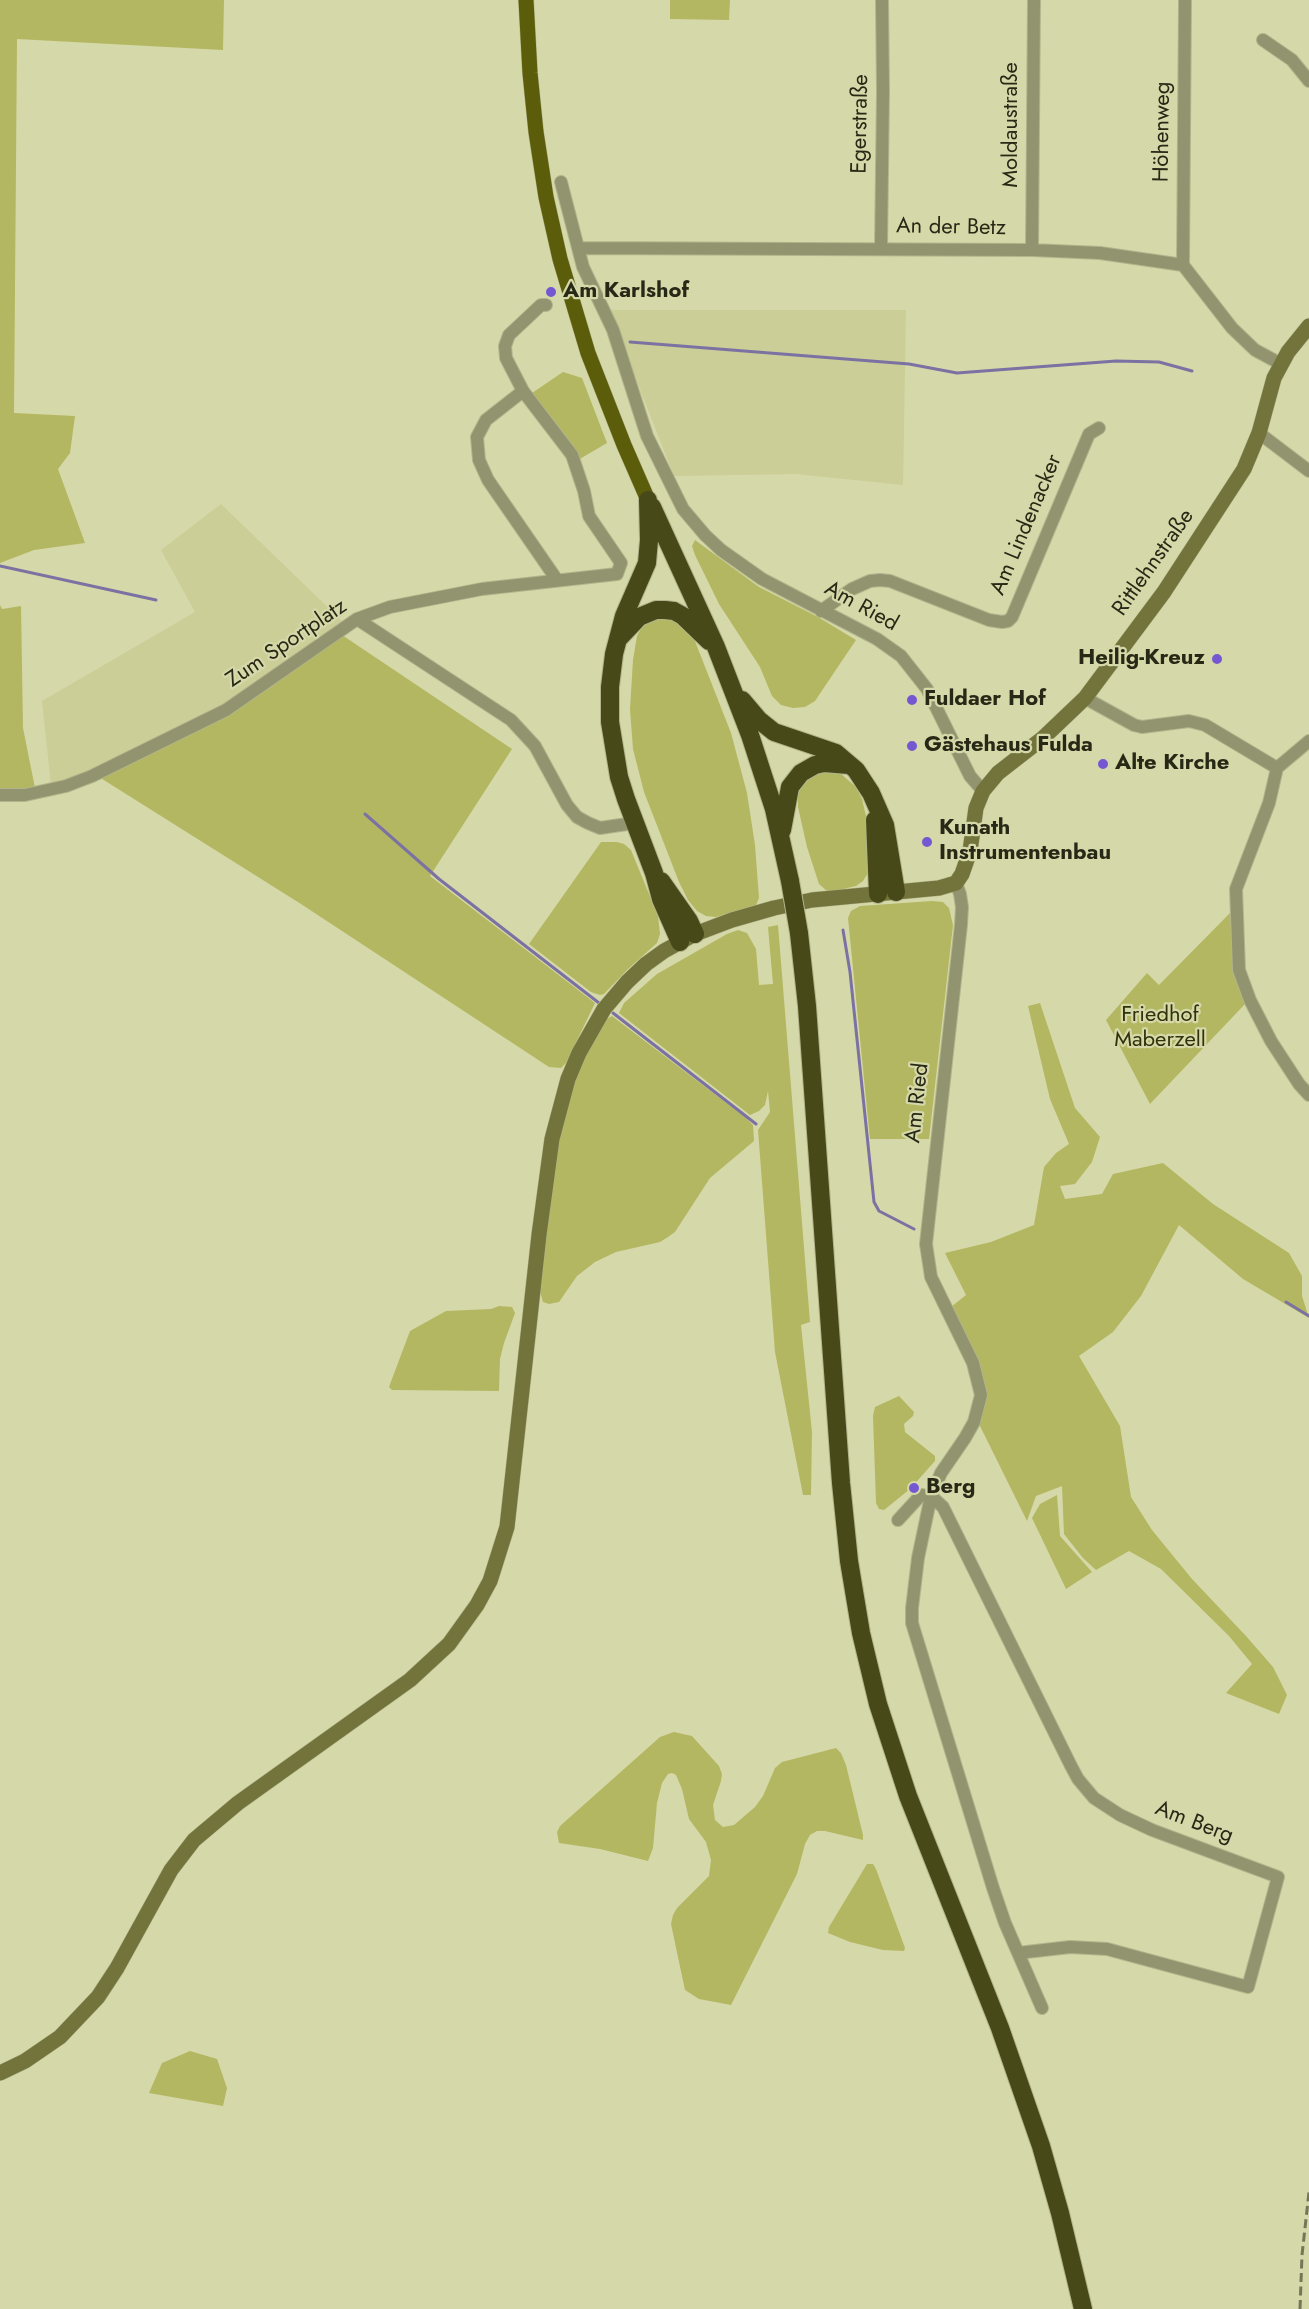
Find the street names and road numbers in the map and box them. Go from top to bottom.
street label: Moldaustraße [999,62,1025,188]
street label: Egerstraße [847,74,875,174]
street label: Höhenweg [1149,81,1177,183]
street label: An der Betz [896,214,1006,242]
street label: Am Lindenacker [986,451,1068,599]
street label: Rittlehnstraße [1108,505,1200,621]
street label: Am Ried [820,576,902,638]
street label: Zum Sportplatz [222,594,352,694]
street label: Am Ried [901,1062,935,1144]
street label: Am Berg [1151,1796,1237,1850]

